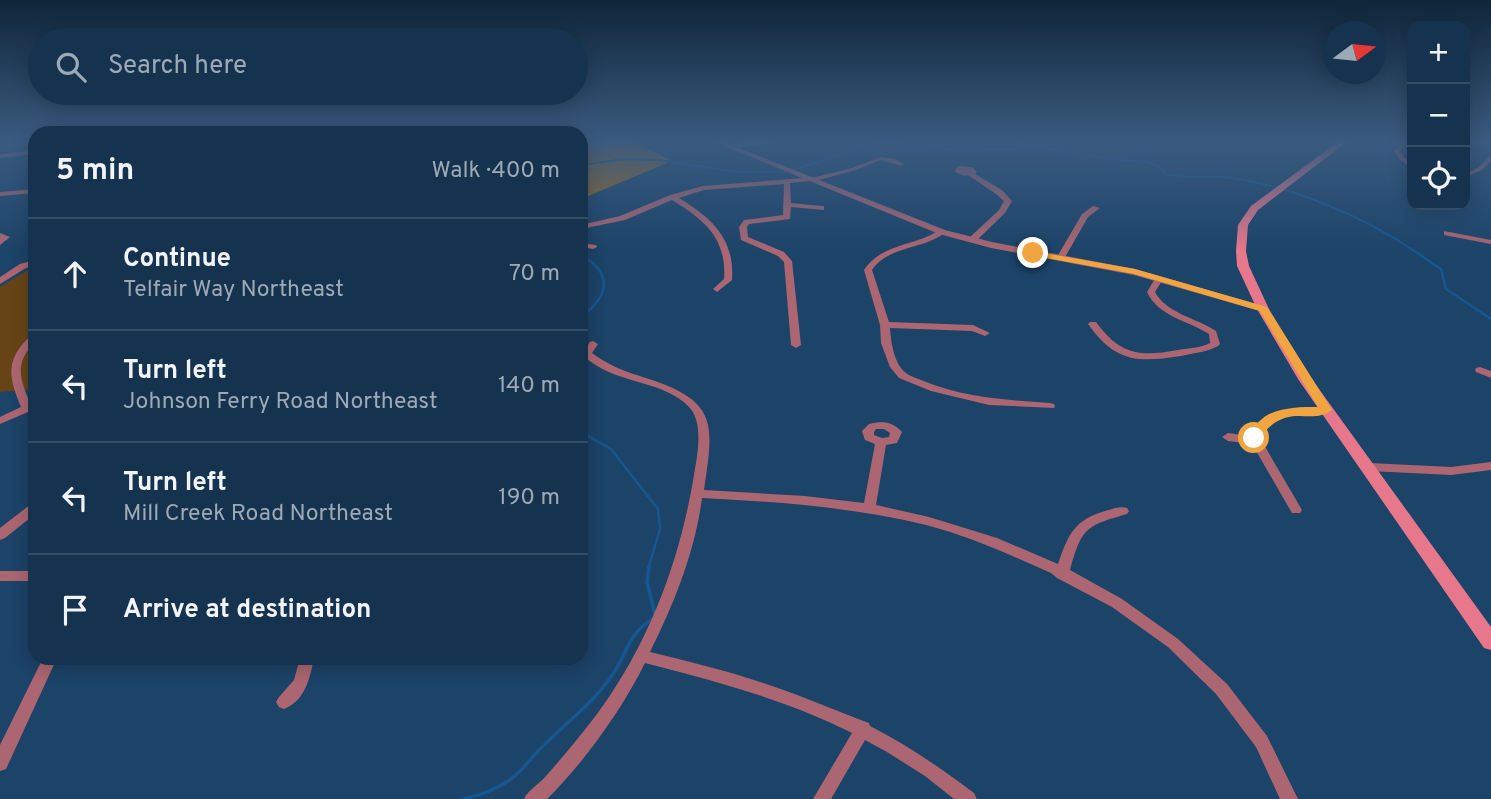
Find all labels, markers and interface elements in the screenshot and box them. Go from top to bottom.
north arrow [1323,21,1386,84]
map controls [1407,21,1470,210]
button: + [1407,21,1470,84]
search box [28,28,588,105]
icon: search [52,48,90,86]
text: Search here [108,50,247,83]
button: − [1407,84,1470,147]
button: locate [1407,147,1470,210]
text: 5 min [56,153,134,190]
text: Walk · 400 m [432,157,560,186]
route end [1017,237,1048,268]
text: Continue [123,243,231,276]
icon: ahead [56,255,94,293]
text: 70 m [509,260,560,289]
text: Telfair Way Northeast [123,276,344,305]
text: Turn left [123,355,227,388]
icon: left [56,367,94,405]
text: 140 m [498,372,560,401]
text: Johnson Ferry Road Northeast [123,388,438,417]
route start [1238,422,1269,453]
text: Turn left [123,467,227,500]
icon: left [56,479,94,517]
text: 190 m [498,484,560,513]
text: Mill Creek Road Northeast [123,500,393,529]
icon: arrive [56,591,94,629]
text: Arrive at destination [123,594,371,627]

